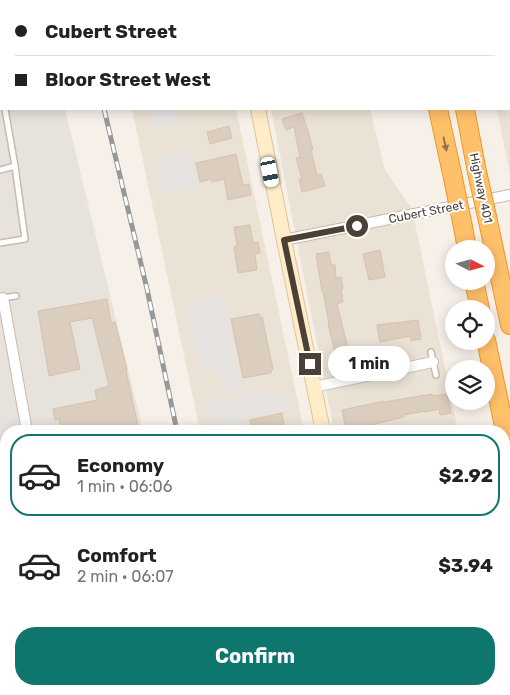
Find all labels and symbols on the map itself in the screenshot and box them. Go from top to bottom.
one-way arrow [442,136,450,152]
street label: Highway 401 [467,152,495,224]
car [259,156,280,188]
street label: Cubert Street [387,198,465,226]
route start [346,215,368,237]
north arrow [445,240,495,290]
callout: 1 min [328,346,410,382]
route end [299,353,321,375]

